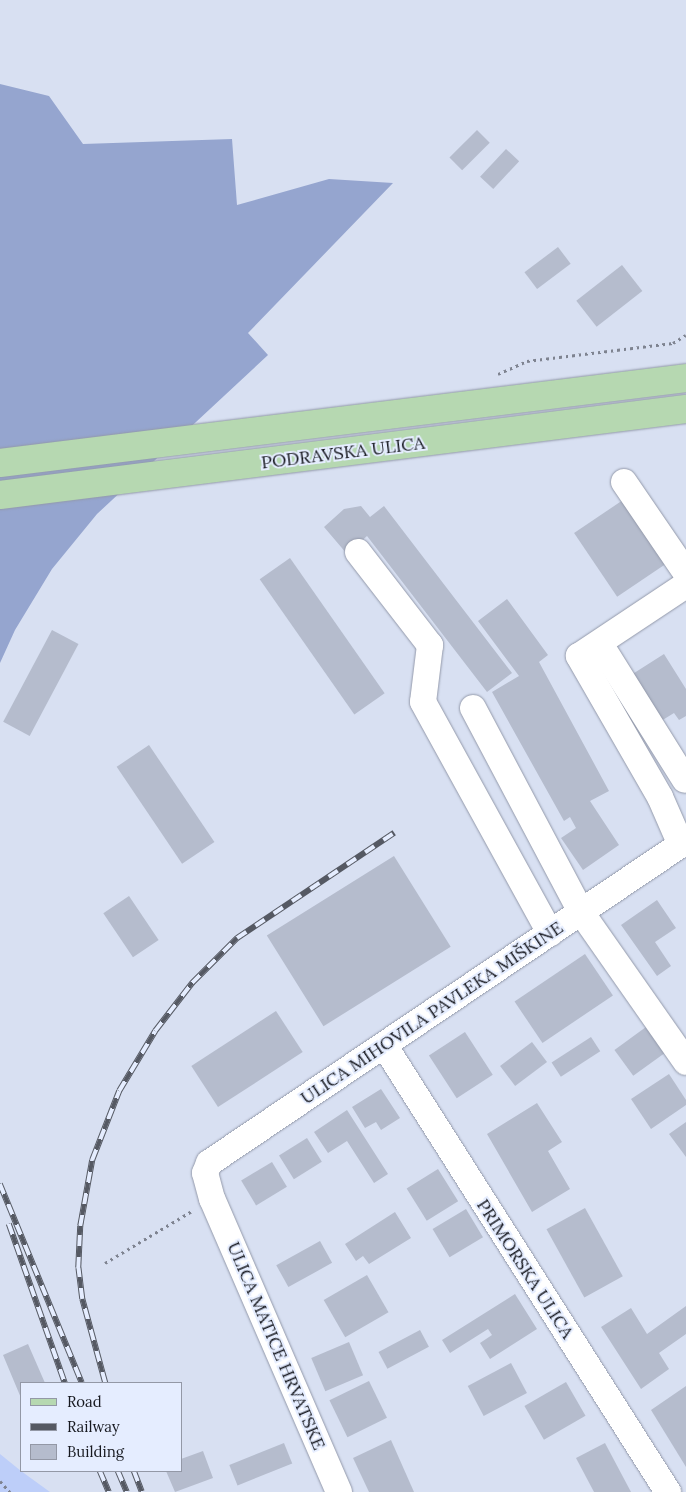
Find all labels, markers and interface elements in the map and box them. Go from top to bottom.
street label: PODRAVSKA ULICA [260,432,426,474]
street label: ULICA MIHOVILA PAVLEKA MIŠKINE [297,917,567,1109]
street label: PRIMORSKA ULICA [472,1195,578,1343]
street label: ULICA MATICE HRVATSKE [222,1239,330,1453]
legend [20,1382,182,1472]
text: Road [67,1392,102,1411]
text: Railway [67,1417,120,1436]
text: Building [67,1442,124,1461]

